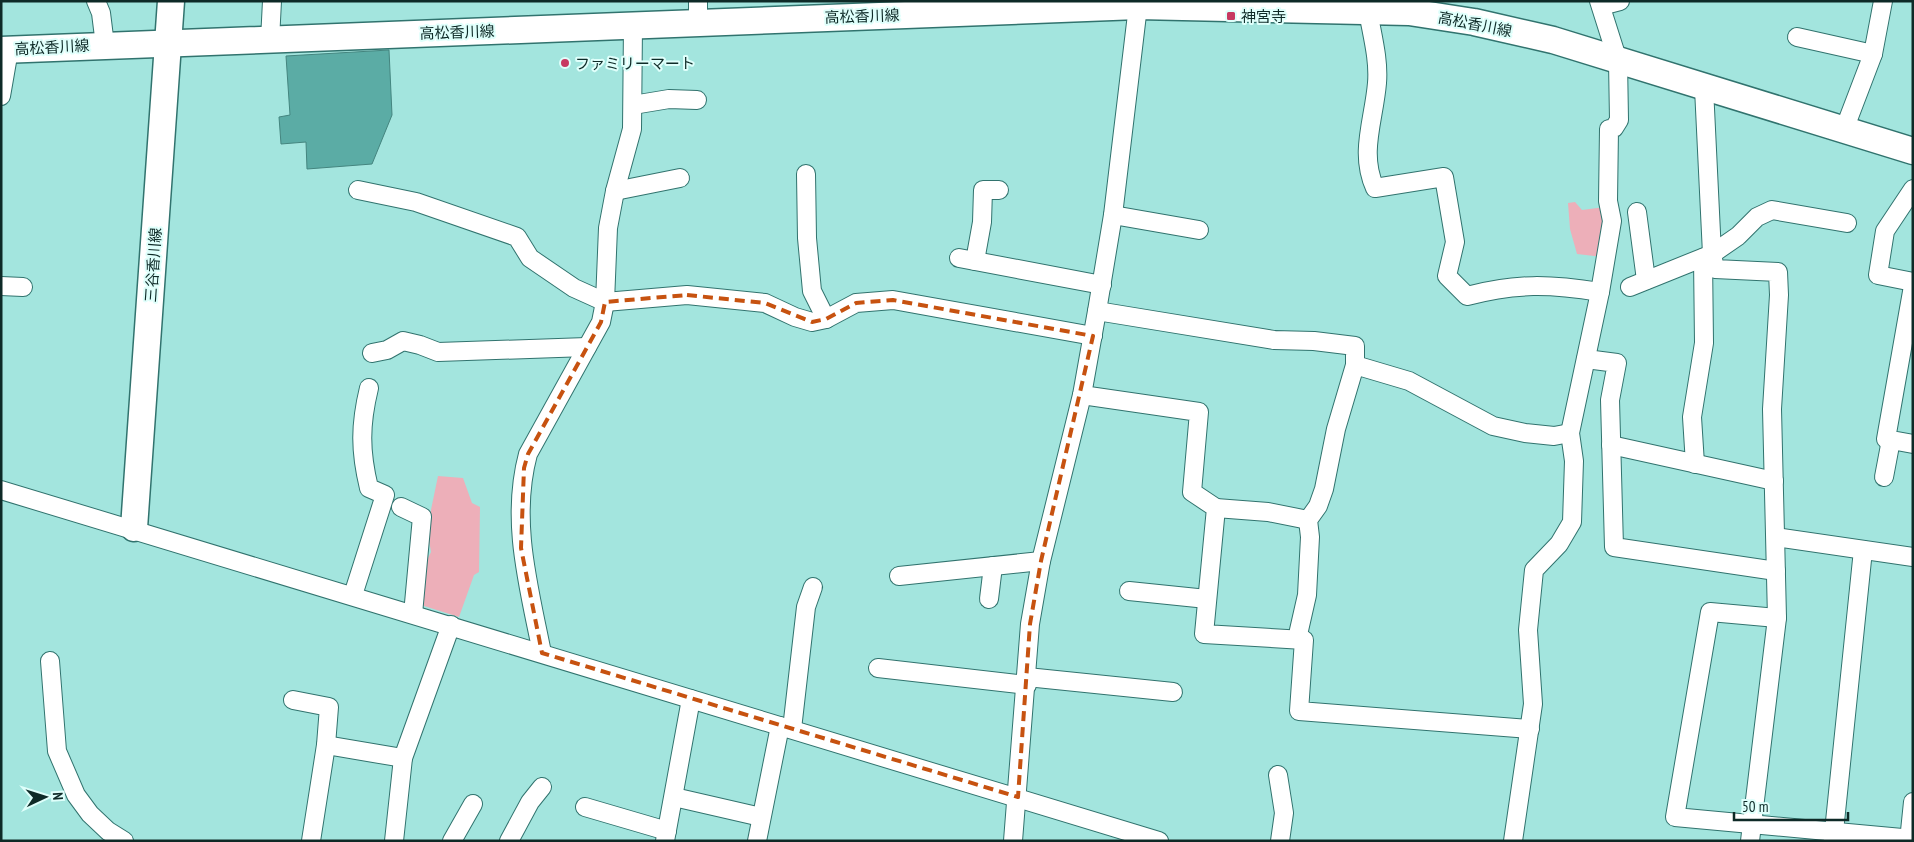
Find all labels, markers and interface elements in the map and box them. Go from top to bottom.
street label: 高松香川線 [824,5,900,27]
place label: 神宮寺 [1241,7,1286,26]
street label: 高松香川線 [1436,8,1514,40]
marker: 神宮寺 [1225,10,1237,22]
street label: 高松香川線 [419,21,495,43]
street label: 高松香川線 [14,36,90,58]
place label: ファミリーマート [575,54,695,73]
marker: ファミリーマート [559,57,571,69]
street label: 三谷香川線 [141,227,165,303]
north arrow [20,772,70,822]
scale bar [1734,790,1848,822]
text: N [49,792,67,800]
text: 50 m [1742,797,1768,816]

